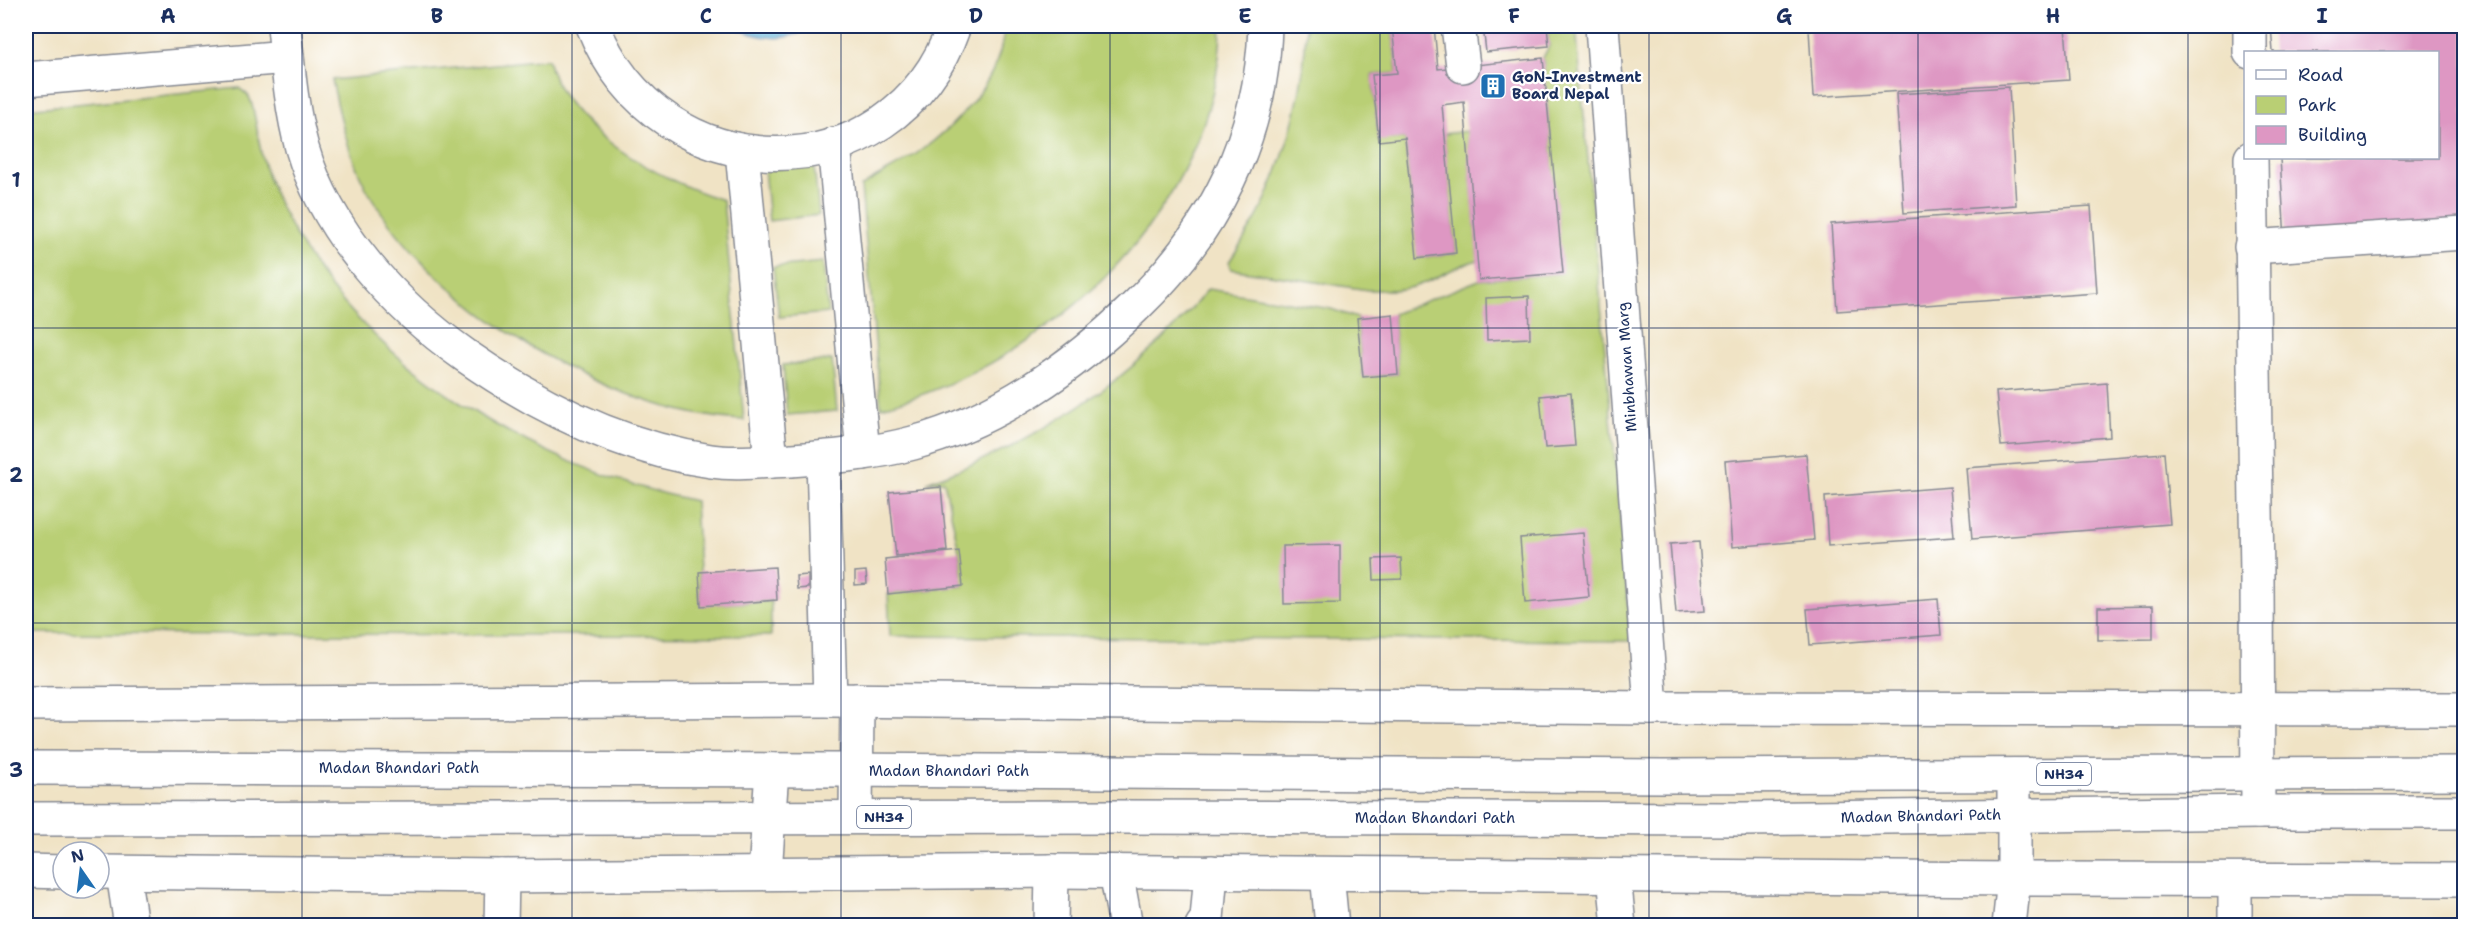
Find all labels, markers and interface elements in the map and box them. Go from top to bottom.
text: A [160,3,176,29]
text: B [431,3,443,29]
text: C [700,3,712,29]
text: D [969,3,983,29]
text: E [1238,3,1252,29]
text: F [1508,3,1520,29]
text: G [1776,3,1792,29]
text: H [2046,3,2060,29]
text: I [2316,3,2328,29]
legend [2244,51,2439,159]
text: Road [2298,63,2343,87]
place label: GoN-Investment Board Nepal [1512,67,1642,104]
building icon: GoN-Investment Board Nepal [1478,71,1508,101]
text: Park [2298,93,2337,117]
text: Building [2298,123,2367,147]
text: 1 [11,167,21,193]
street label: Minbhawan Marg [1612,301,1642,433]
text: 2 [9,462,23,488]
text: 3 [9,757,23,783]
street label: Madan Bhandari Path [319,758,479,778]
street label: Madan Bhandari Path [869,761,1029,781]
road number: NH34 [2037,763,2091,785]
street label: Madan Bhandari Path [1841,805,2001,827]
road number: NH34 [857,806,911,828]
street label: Madan Bhandari Path [1355,808,1515,828]
north arrow [51,840,111,900]
text: N [69,844,86,868]

